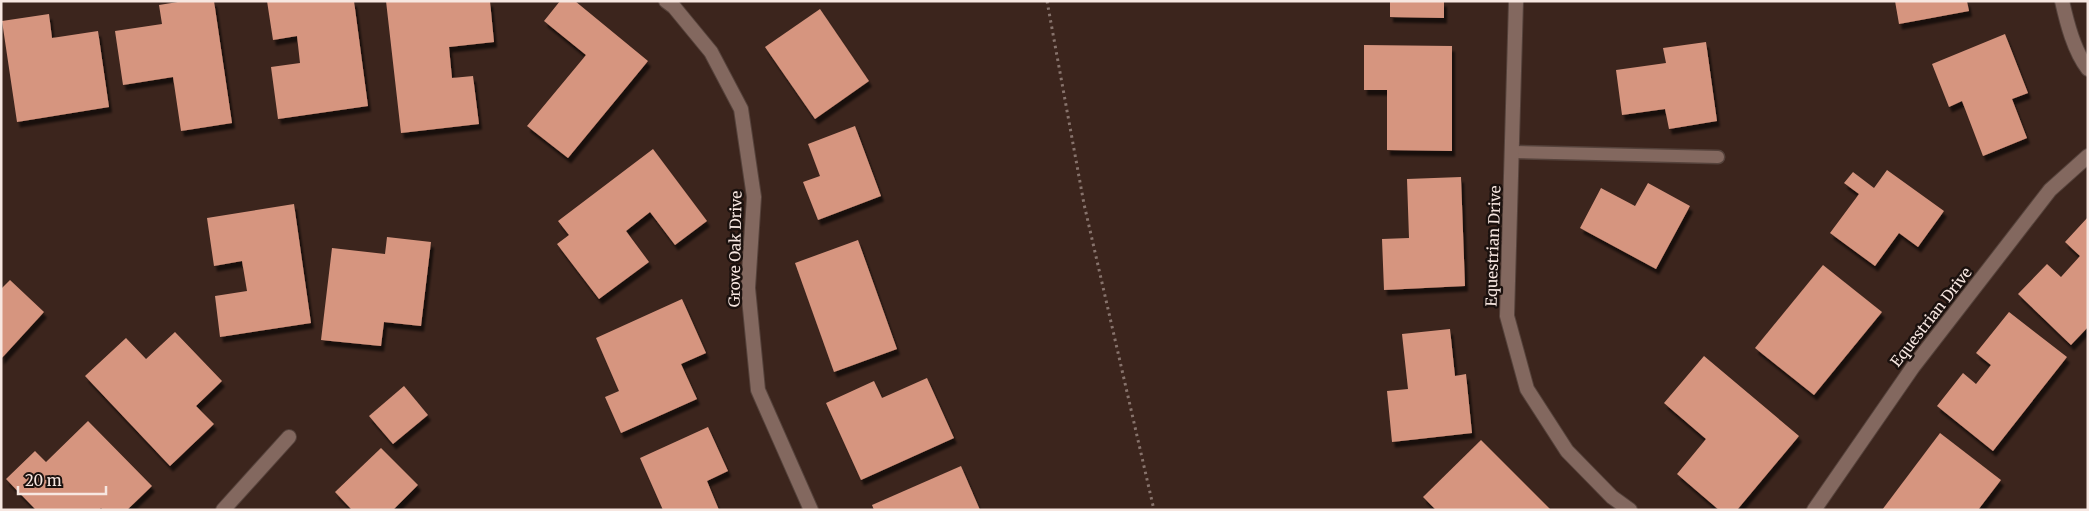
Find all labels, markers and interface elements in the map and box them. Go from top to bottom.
street label: Equestrian Drive [1481,185,1505,307]
street label: Grove Oak Drive [724,190,746,307]
street label: Equestrian Drive [1886,263,1976,371]
scale bar [18,464,105,496]
text: 20 m [25,471,62,490]

